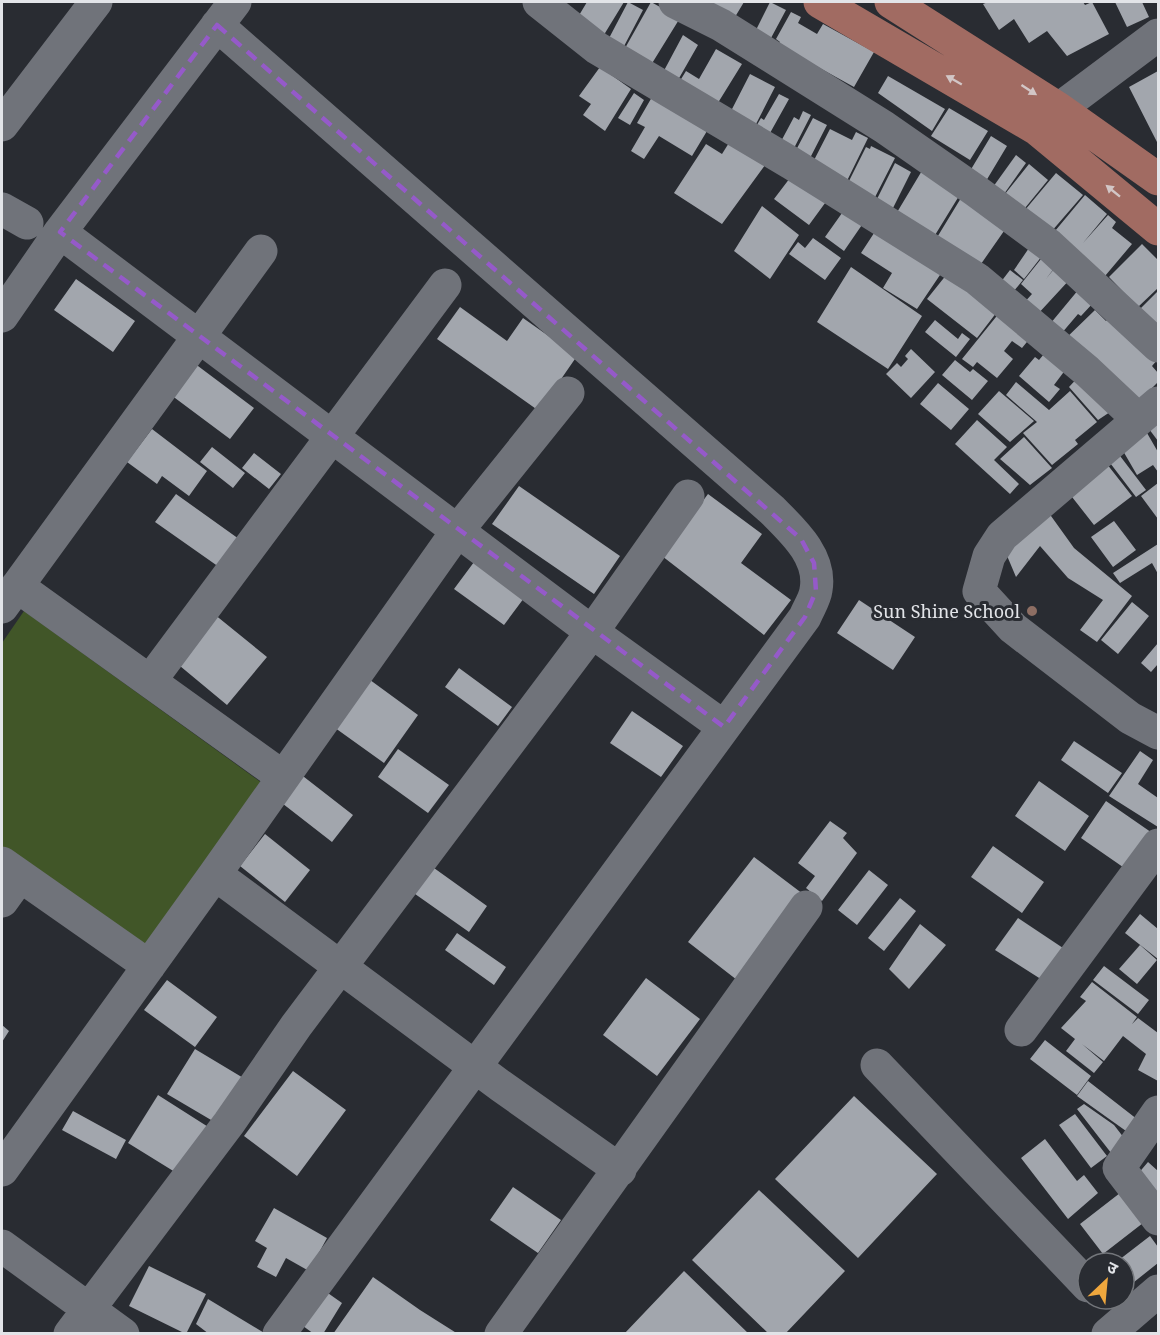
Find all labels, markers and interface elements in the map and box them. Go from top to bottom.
one-way arrow [945,75,962,85]
one-way arrow [1020,84,1036,96]
one-way arrow [1105,185,1121,198]
place label: Sun Shine School [873,599,1020,623]
marker: Sun Shine School [1025,604,1039,618]
north arrow [1076,1251,1136,1311]
text: उ [1104,1256,1122,1280]

